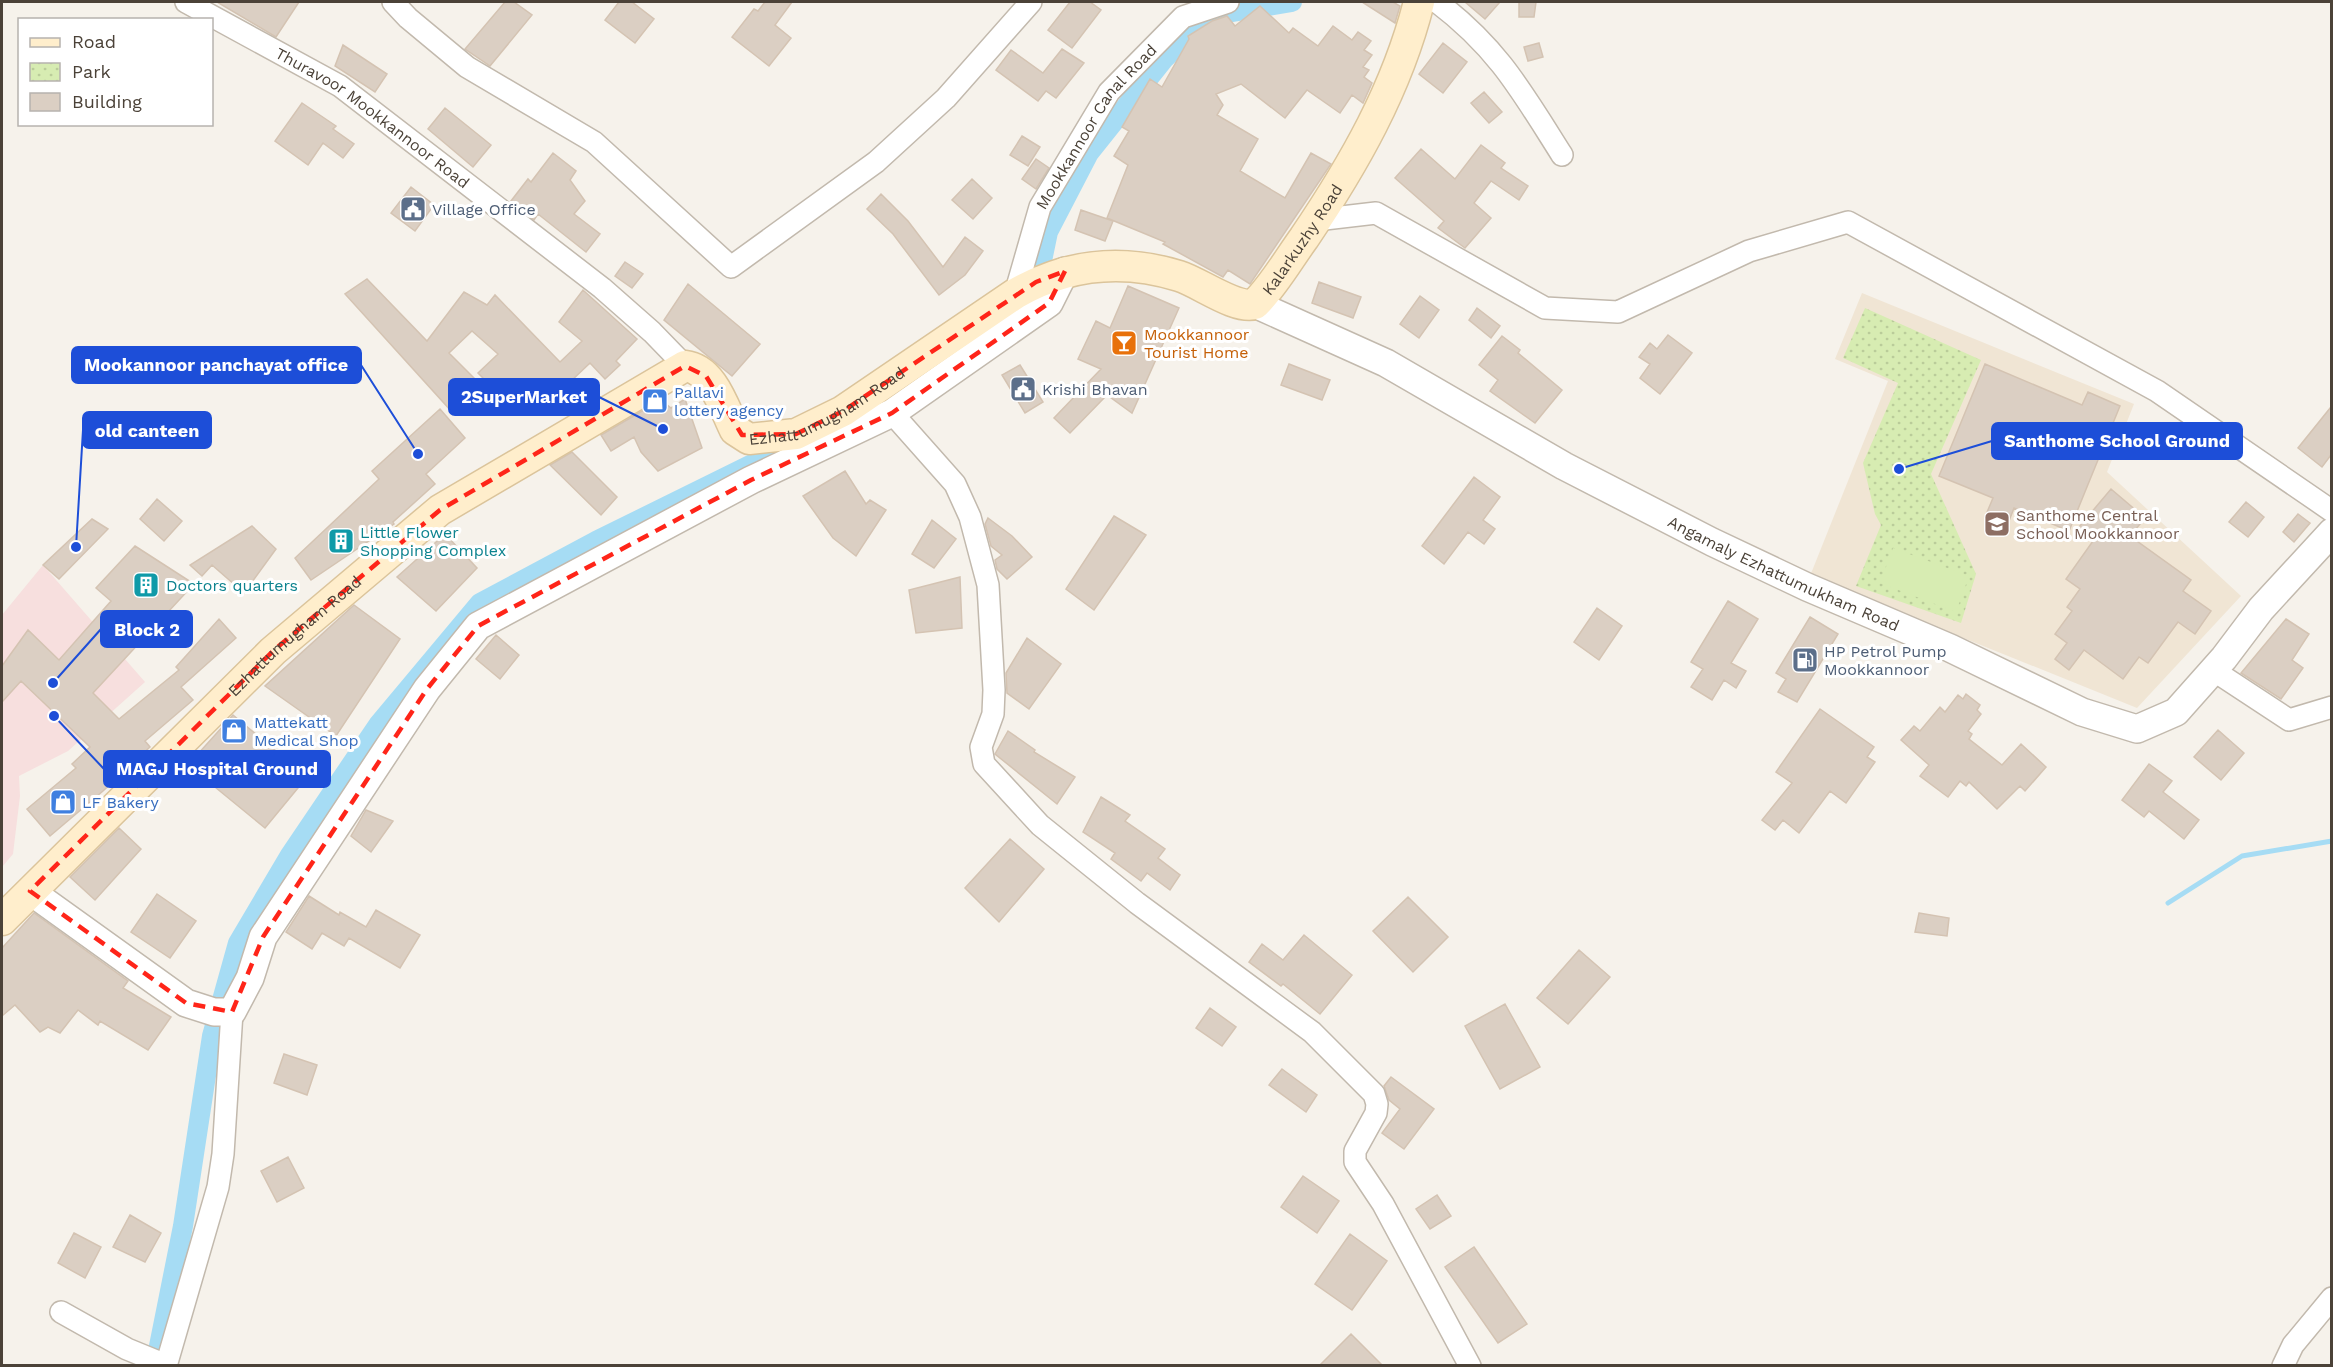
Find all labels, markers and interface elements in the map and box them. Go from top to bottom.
legend [18,18,213,126]
text: Road [72,31,116,52]
street label: Mookkannoor Canal Road [1032,40,1161,213]
street label: Thuravoor Mookkannoor Road [272,44,473,192]
text: Park [72,61,111,82]
text: Building [72,91,142,112]
street label: Kalarkuzhy Road [1258,181,1346,299]
public building icon: Village Office [398,194,428,224]
place label: Village Office [432,200,536,219]
place label: Mookkannoor Tourist Home [1144,325,1250,362]
bar icon: Mookkannoor Tourist Home [1109,328,1139,358]
callout: Mookannoor panchayat office [72,347,361,383]
text: Mookannoor panchayat office [84,354,348,375]
street label: Ezhattumugham Road [748,363,908,449]
public building icon: Krishi Bhavan [1008,374,1038,404]
callout: 2SuperMarket [449,379,599,415]
place label: Krishi Bhavan [1042,380,1148,399]
place label: Pallavi lottery agency [674,383,784,420]
text: 2SuperMarket [461,386,587,407]
shop icon: Pallavi lottery agency [640,386,670,416]
callout: old canteen [83,412,211,448]
text: old canteen [95,420,199,441]
callout: Santhome School Ground [1992,423,2242,459]
text: Santhome School Ground [2004,430,2230,451]
place label: Santhome Central School Mookkannoor [2016,506,2180,543]
school or university icon: Santhome Central School Mookkannoor [1982,509,2012,539]
street label: Angamaly Ezhattumukham Road [1665,512,1902,635]
place label: Little Flower Shopping Complex [360,523,506,560]
building icon: Little Flower Shopping Complex [326,526,356,556]
building icon: Doctors quarters [131,570,161,600]
street label: Ezhattumugham Road [224,572,365,700]
place label: Doctors quarters [166,576,298,595]
callout: Block 2 [101,611,192,647]
text: Block 2 [114,619,180,640]
place label: HP Petrol Pump Mookkannoor [1824,642,1946,679]
fuel station icon: HP Petrol Pump Mookkannoor [1790,645,1820,675]
place label: Mattekatt Medical Shop [254,713,359,750]
shop icon: Mattekatt Medical Shop [219,716,249,746]
callout: MAGJ Hospital Ground [104,751,330,787]
text: MAGJ Hospital Ground [116,758,318,779]
shop icon: LF Bakery [48,787,78,817]
place label: LF Bakery [82,793,159,812]

